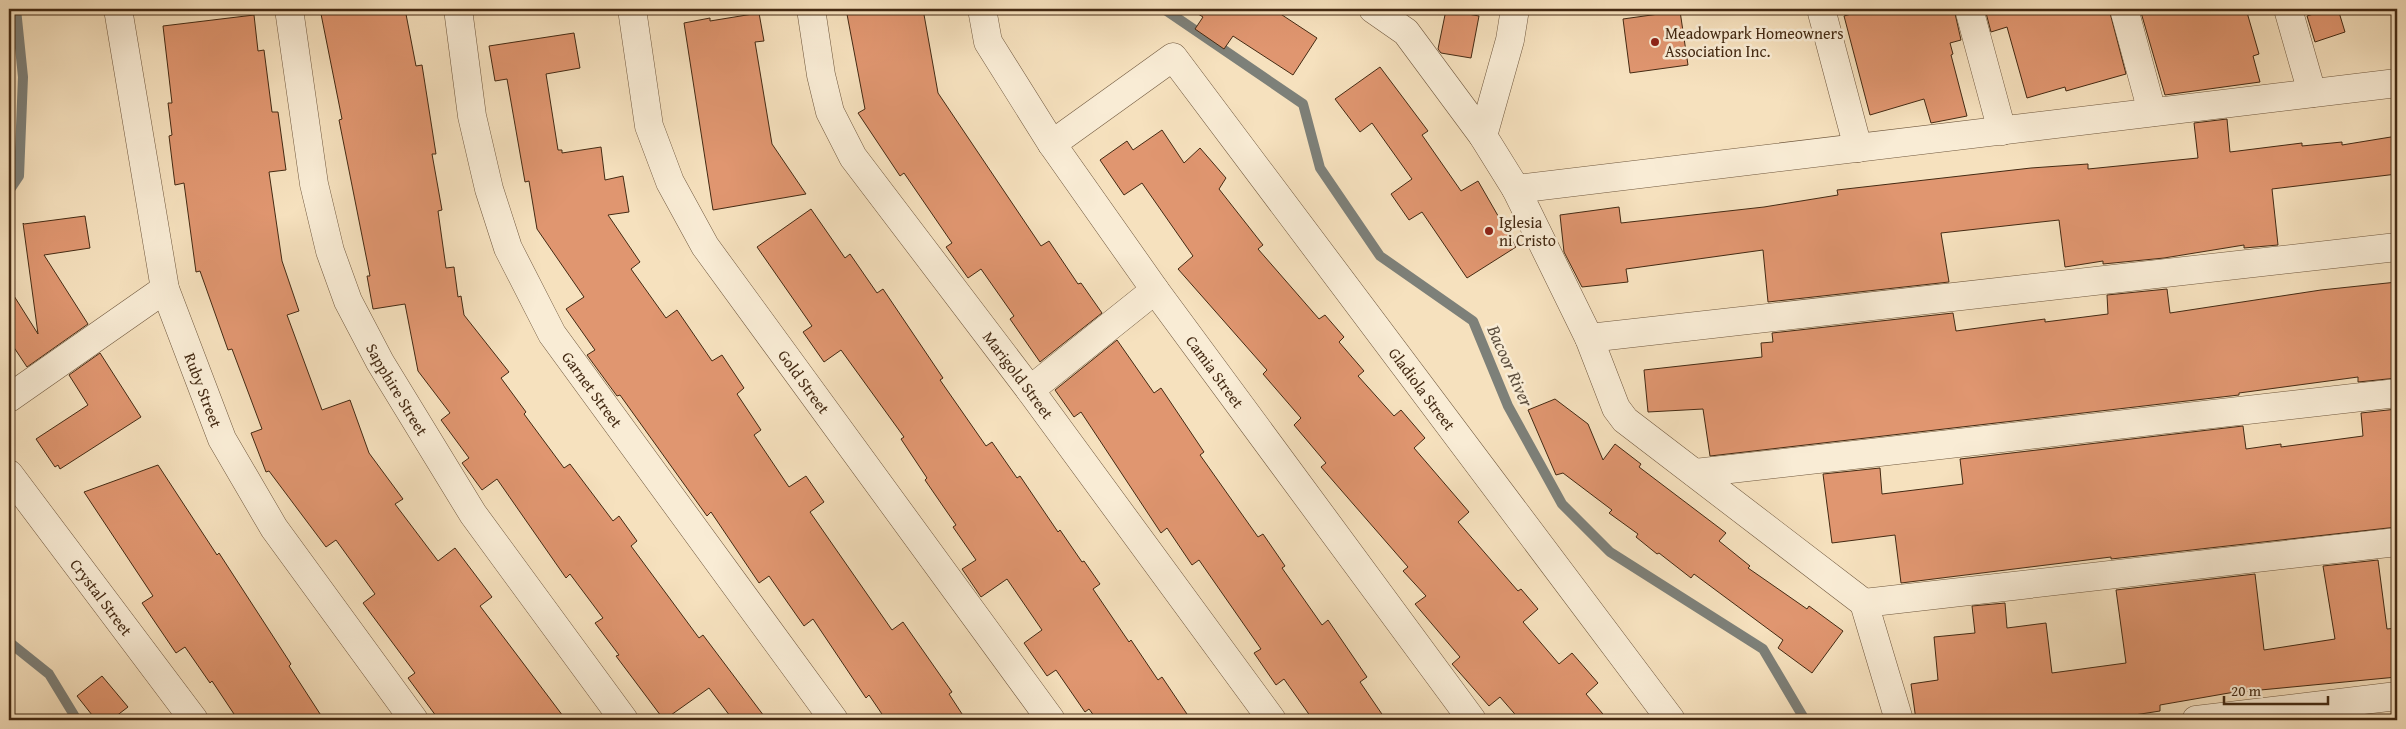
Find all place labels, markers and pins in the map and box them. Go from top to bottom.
place label: Meadowpark Homeowners Association Inc. [1665,21,1844,63]
marker: Meadowpark Homeowners Association Inc. [1649,36,1661,48]
place label: Iglesia ni Cristo [1499,210,1556,252]
marker: Iglesia ni Cristo [1483,225,1495,237]

